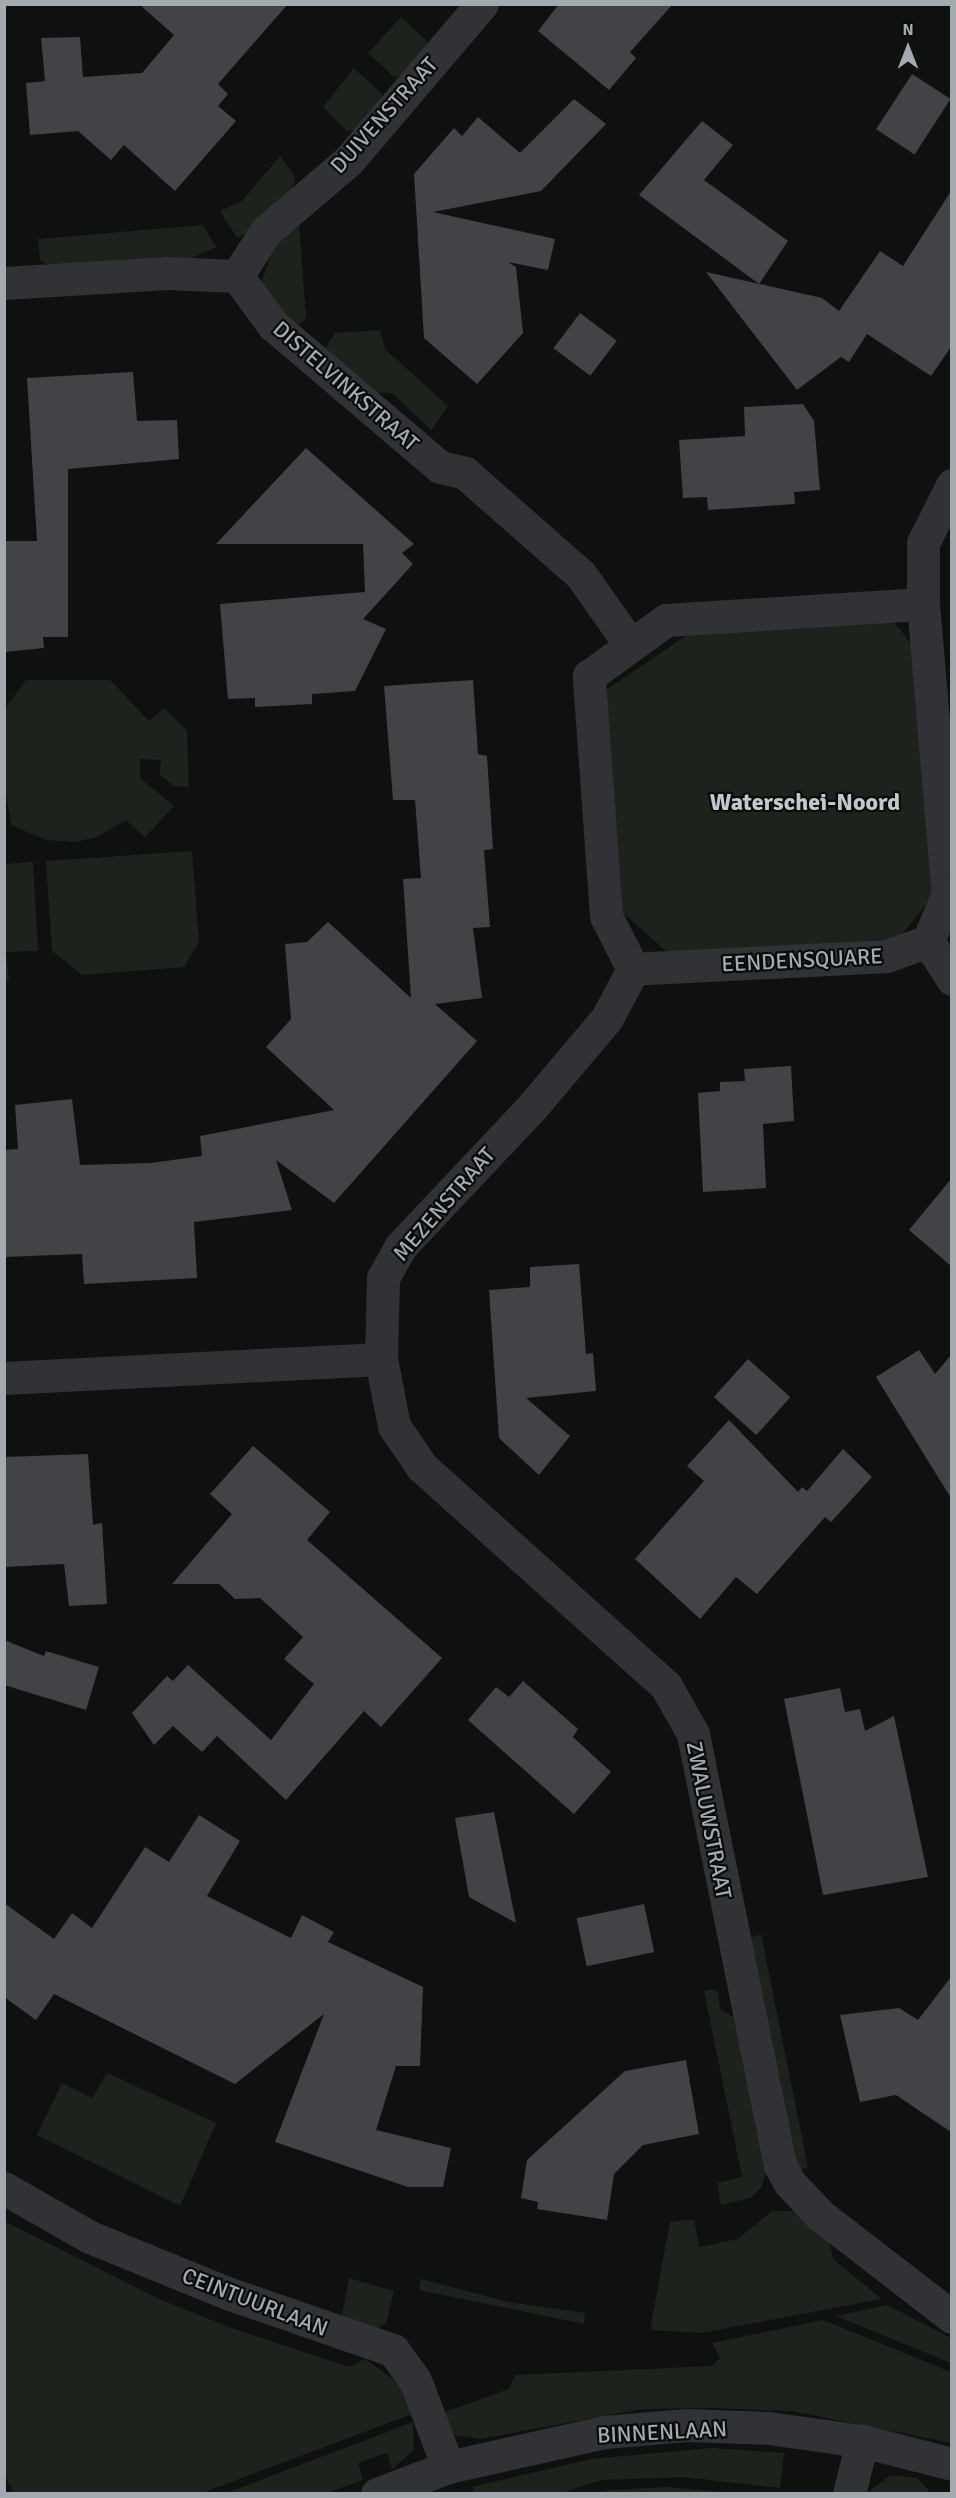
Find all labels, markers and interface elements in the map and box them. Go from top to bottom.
north arrow [878,18,938,78]
text: N [902,20,914,40]
street label: DUIVENSTRAAT [325,51,443,179]
street label: DISTELVINKSTRAAT [268,316,424,456]
district label: Waterschei-Noord [710,789,900,817]
street label: EENDENSQUARE [721,943,883,977]
street label: MEZENSTRAAT [387,1142,501,1266]
street label: ZWALUWSTRAAT [681,1739,737,1901]
street label: CEINTUURLAAN [179,2262,331,2342]
street label: BINNENLAAN [596,2415,728,2449]

